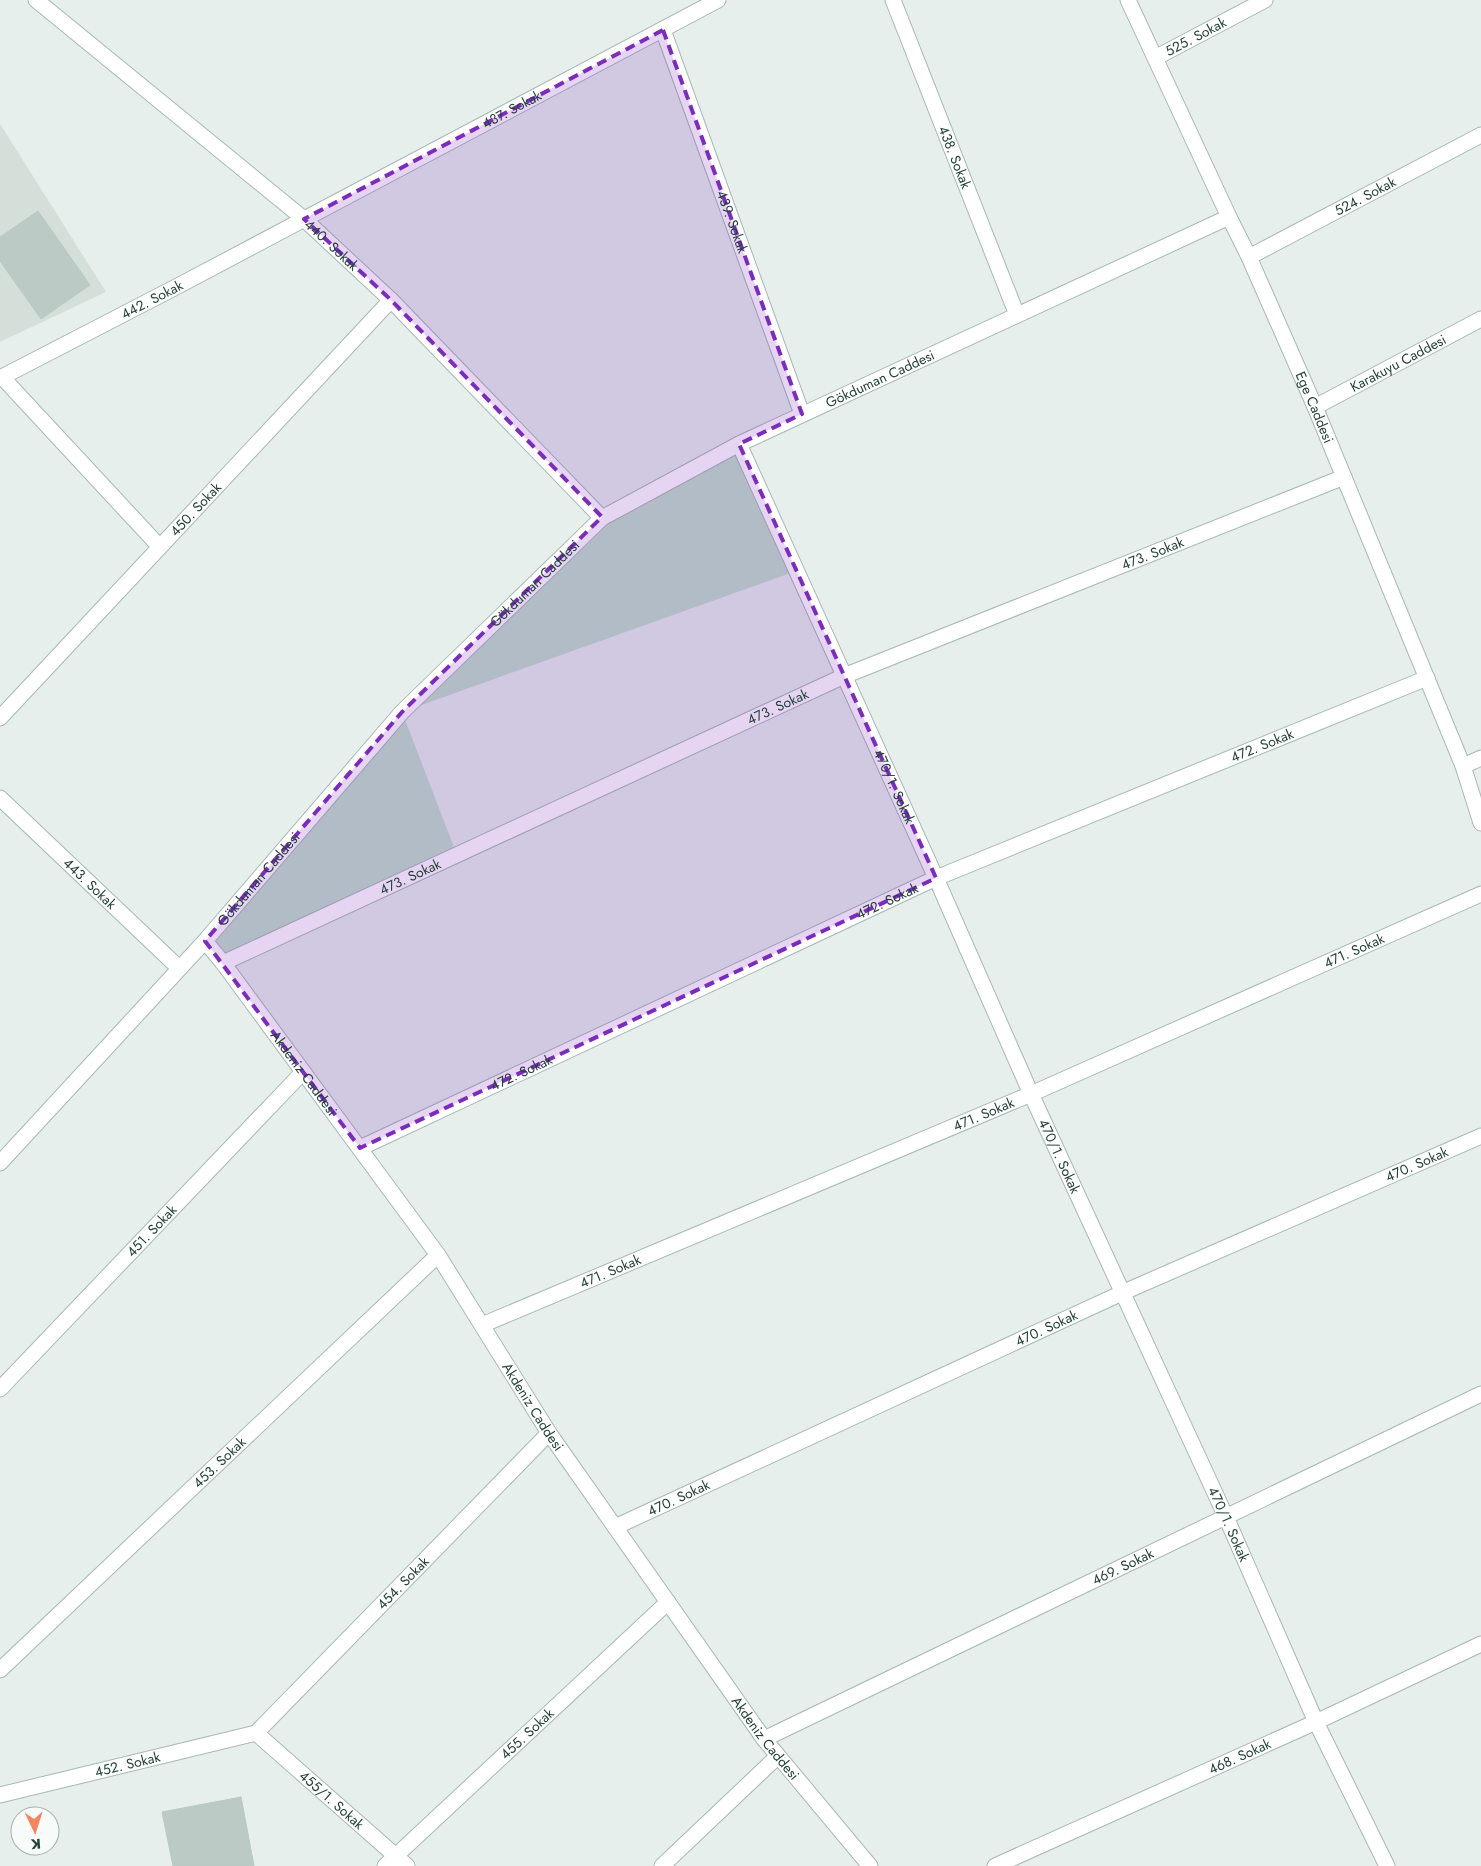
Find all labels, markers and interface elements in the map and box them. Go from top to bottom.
street label: 525. Sokak [1162,12,1231,61]
street label: 437. Sokak [479,85,546,133]
street label: 438. Sokak [933,123,977,192]
street label: 524. Sokak [1331,171,1400,220]
street label: 439. Sokak [712,188,753,257]
street label: 440. Sokak [300,214,364,276]
street label: 442. Sokak [117,275,187,324]
street label: Karakuyu Caddesi [1346,329,1450,397]
street label: Gökduman Caddesi [822,345,938,413]
street label: Ege Caddesi [1291,368,1339,446]
street label: 450. Sokak [165,477,226,541]
street label: 473. Sokak [1118,532,1187,575]
street label: Gökduman Caddesi [485,535,584,632]
street label: 473. Sokak [744,683,812,730]
street label: 472. Sokak [1227,723,1297,767]
street label: 470/1. Sokak [869,746,920,828]
street label: Gökduman Caddesi [212,828,304,930]
street label: 443. Sokak [59,853,122,914]
street label: 473. Sokak [376,853,445,899]
street label: 472. Sokak [853,877,922,924]
street label: 471. Sokak [1320,928,1388,973]
street label: Akdeniz Caddesi [266,1026,342,1120]
street label: 472. Sokak [487,1049,556,1096]
street label: 471. Sokak [950,1092,1018,1136]
street label: 470/1. Sokak [1034,1115,1086,1198]
street label: 470. Sokak [1382,1141,1452,1187]
street label: 451. Sokak [122,1200,182,1261]
street label: 471. Sokak [576,1249,645,1293]
street label: 470. Sokak [1012,1304,1082,1351]
street label: Akdeniz Caddesi [497,1359,569,1455]
street label: 453. Sokak [188,1432,251,1492]
street label: 470. Sokak [644,1474,714,1521]
street label: 470/1. Sokak [1203,1483,1255,1566]
street label: 469. Sokak [1088,1543,1158,1590]
street label: 454. Sokak [372,1551,434,1614]
street label: Akdeniz Caddesi [727,1692,804,1784]
street label: 455. Sokak [496,1703,559,1764]
street label: 468. Sokak [1205,1733,1275,1779]
street label: 452. Sokak [92,1746,163,1782]
street label: 455/1. Sokak [295,1766,369,1834]
north arrow [10,1806,60,1856]
text: K [30,1834,41,1854]

